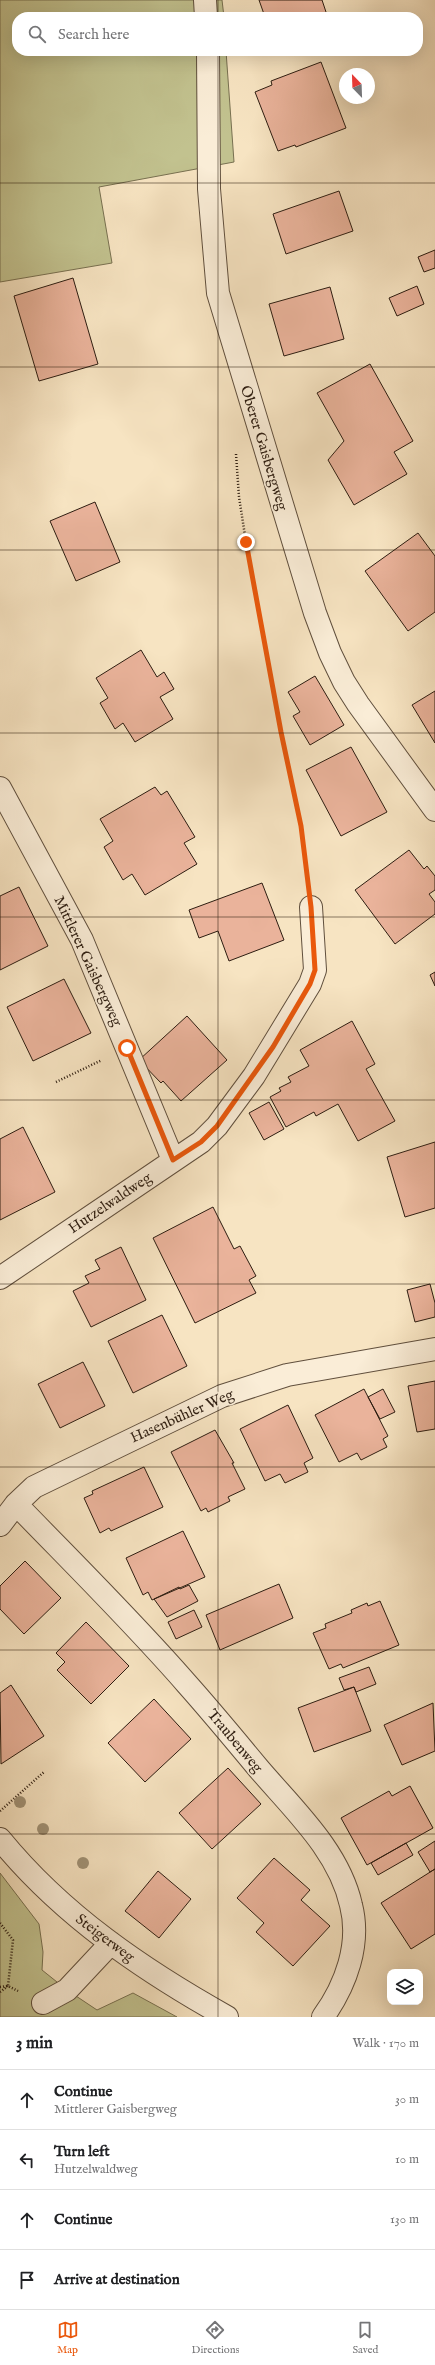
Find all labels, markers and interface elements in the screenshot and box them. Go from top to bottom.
search box [12,12,423,56]
icon: search [26,23,48,45]
text: Search here [58,25,129,44]
north arrow [339,68,375,104]
street label: Oberer Gaisbergweg [236,383,292,514]
route end [237,533,255,551]
street label: Mittlerer Gaisbergweg [49,893,127,1030]
route start [118,1039,136,1057]
street label: Hutzelwaldweg [65,1168,156,1238]
street label: Hasenbühler Weg [127,1384,238,1447]
street label: Traubenweg [203,1705,268,1777]
street label: Steigerweg [72,1910,139,1967]
map controls [387,1969,423,2005]
button: layers [387,1969,423,2005]
text: 3 min [16,2033,53,2054]
text: Walk · 170 m [353,2035,419,2052]
text: Continue [54,2082,112,2101]
icon: ahead [16,2089,38,2111]
text: 30 m [395,2091,419,2108]
text: Mittlerer Gaisbergweg [54,2101,177,2118]
text: Turn left [54,2142,110,2161]
icon: left [16,2149,38,2171]
text: 10 m [395,2151,419,2168]
text: Hutzelwaldweg [54,2161,137,2178]
icon: ahead [16,2209,38,2231]
text: Continue [54,2210,112,2229]
text: 130 m [390,2211,419,2228]
icon: arrive [16,2269,38,2291]
text: Arrive at destination [54,2270,180,2289]
tab: Map [57,2319,79,2357]
tab: Directions [192,2319,239,2357]
tab: Saved [352,2319,378,2357]

